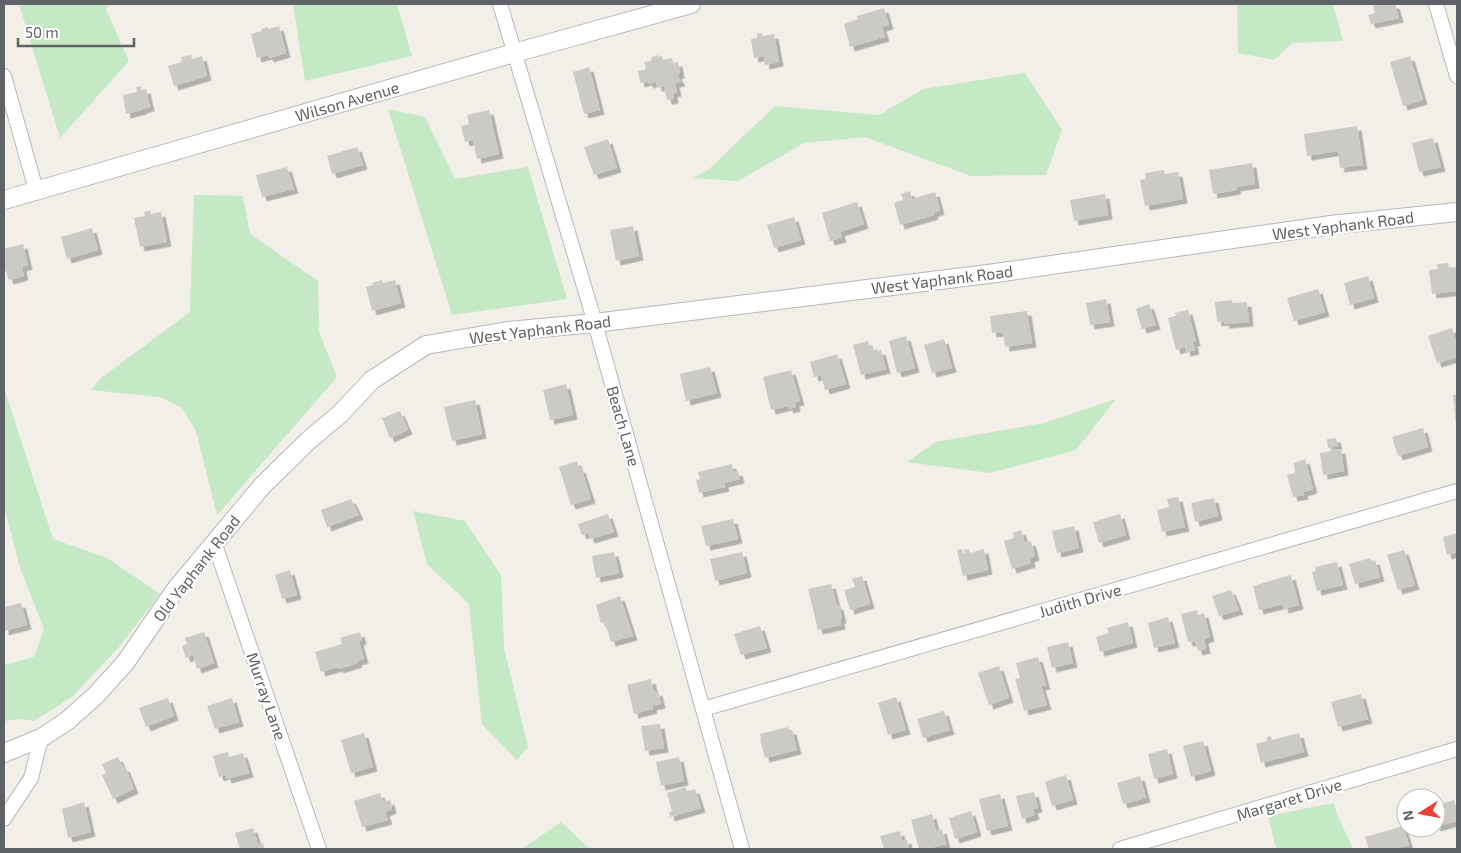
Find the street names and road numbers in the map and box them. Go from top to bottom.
street label: Wilson Avenue [293,77,401,125]
street label: West Yaphank Road [1271,207,1415,243]
street label: West Yaphank Road [870,261,1014,297]
street label: West Yaphank Road [468,311,612,347]
street label: Beach Lane [603,384,645,468]
street label: Old Yaphank Road [149,511,243,625]
street label: Judith Drive [1037,579,1123,621]
street label: Murray Lane [243,650,291,742]
street label: Margaret Drive [1234,774,1344,824]

